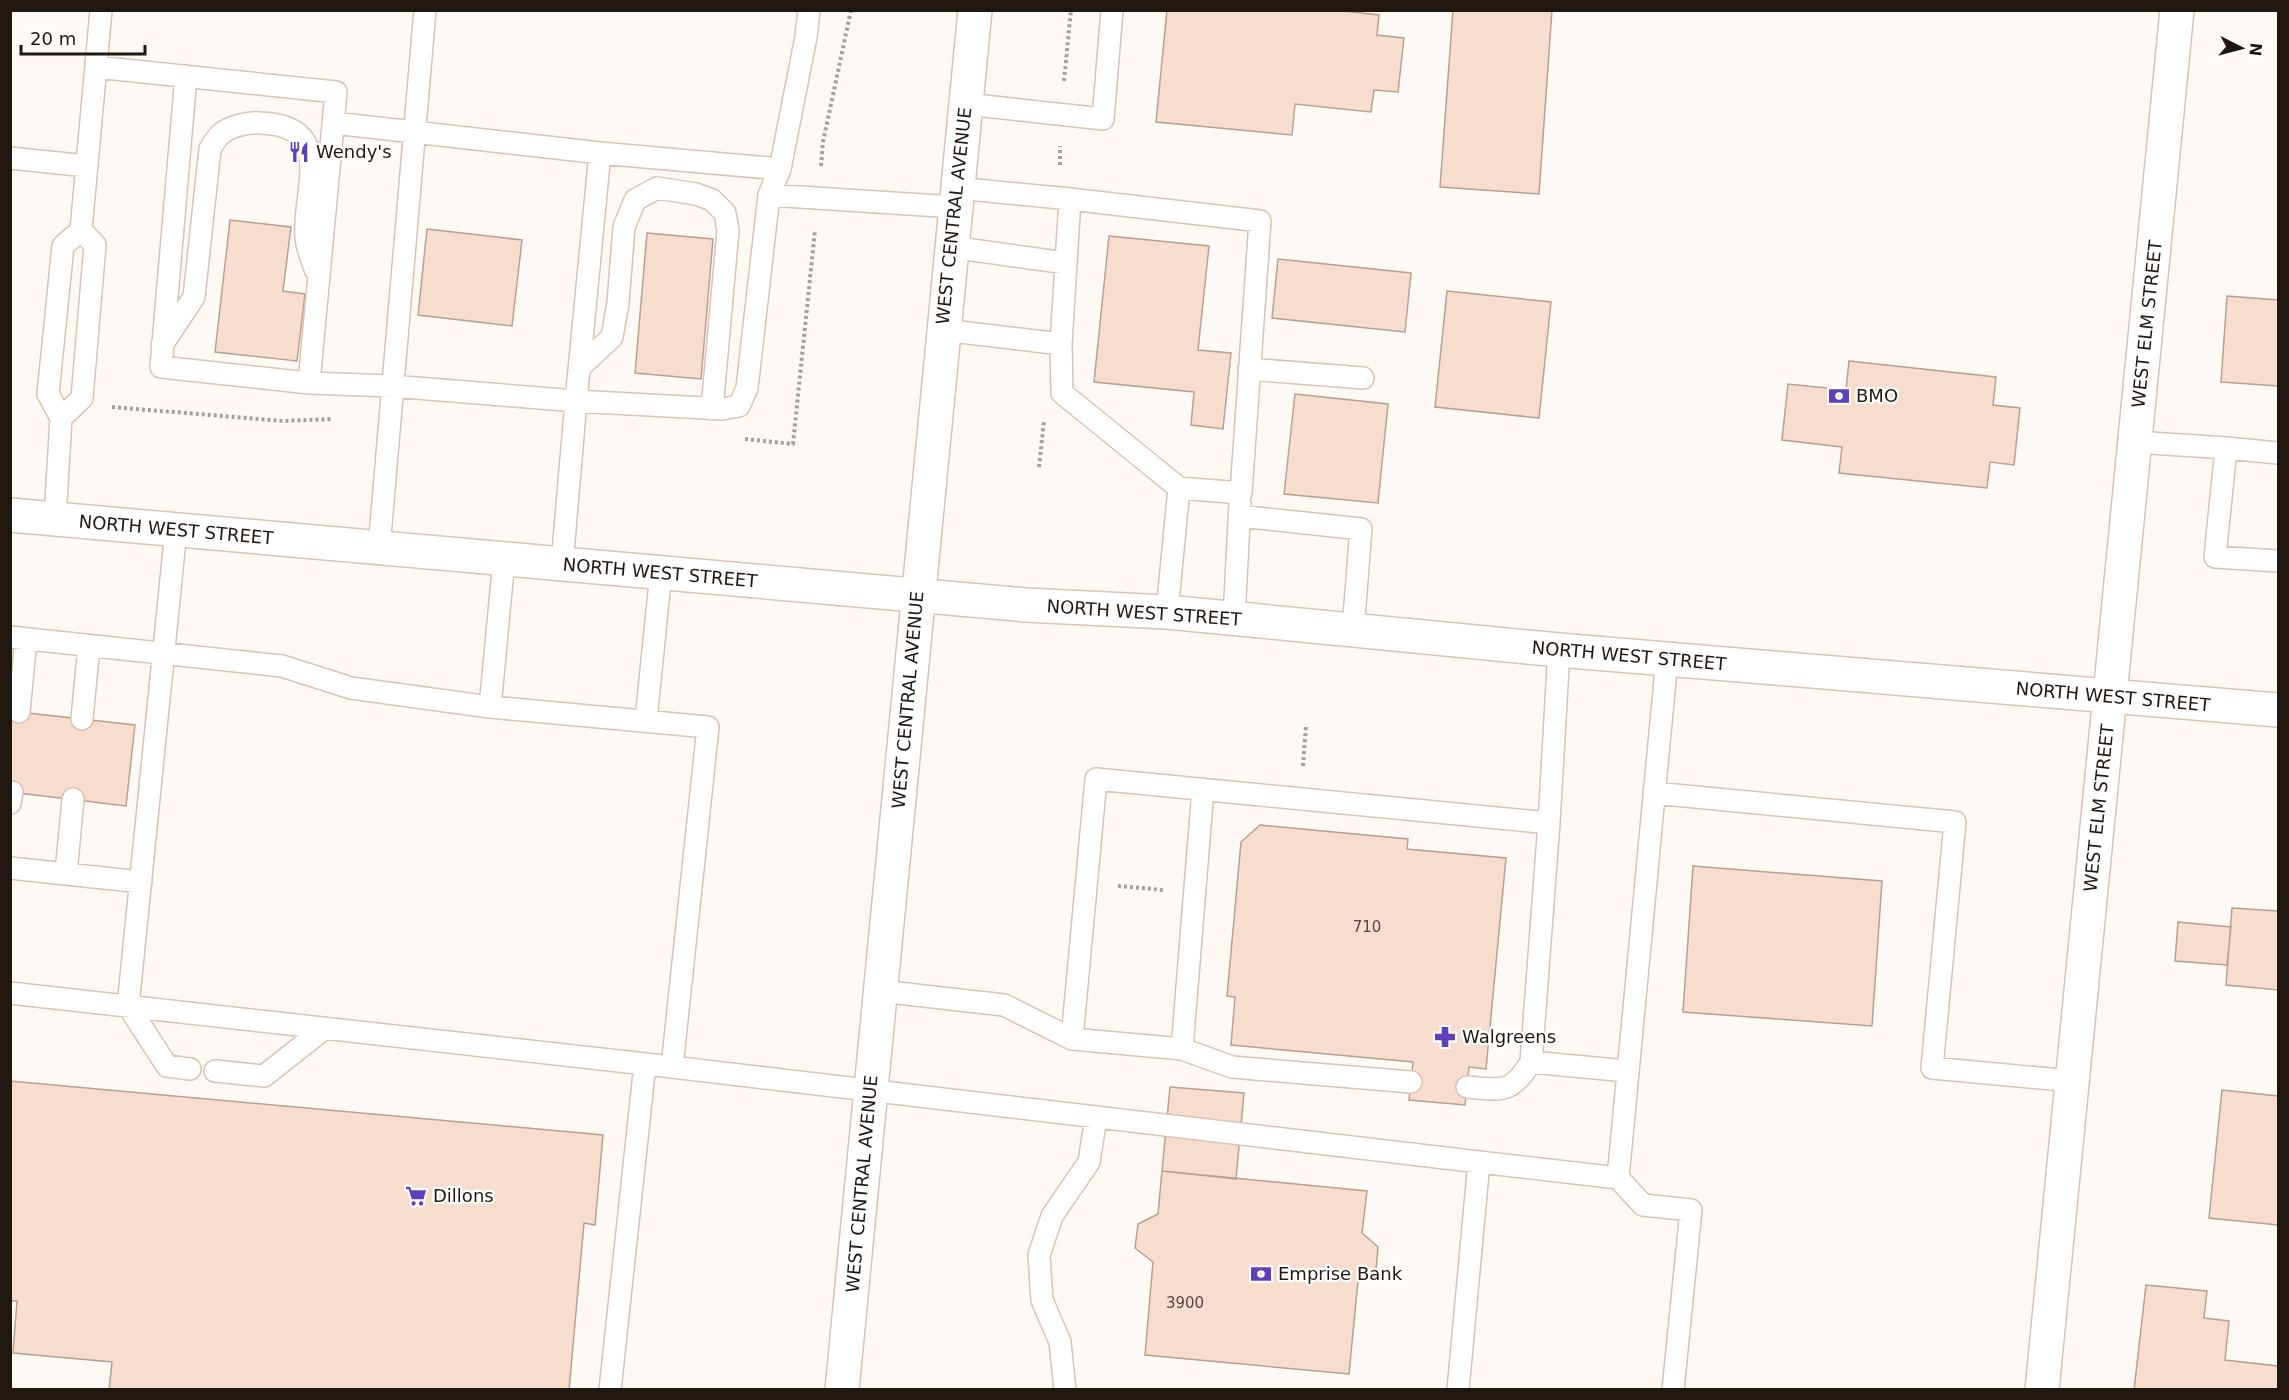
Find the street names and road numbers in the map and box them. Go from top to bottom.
street label: WEST CENTRAL AVENUE [932,106,975,326]
street label: WEST ELM STREET [2127,238,2166,409]
street label: NORTH WEST STREET [78,511,275,549]
street label: NORTH WEST STREET [562,554,759,592]
street label: WEST CENTRAL AVENUE [888,590,927,810]
street label: NORTH WEST STREET [1046,595,1243,630]
street label: NORTH WEST STREET [1531,637,1728,675]
street label: NORTH WEST STREET [2015,678,2212,716]
street label: WEST ELM STREET [2079,722,2118,893]
street label: WEST CENTRAL AVENUE [842,1074,881,1294]

